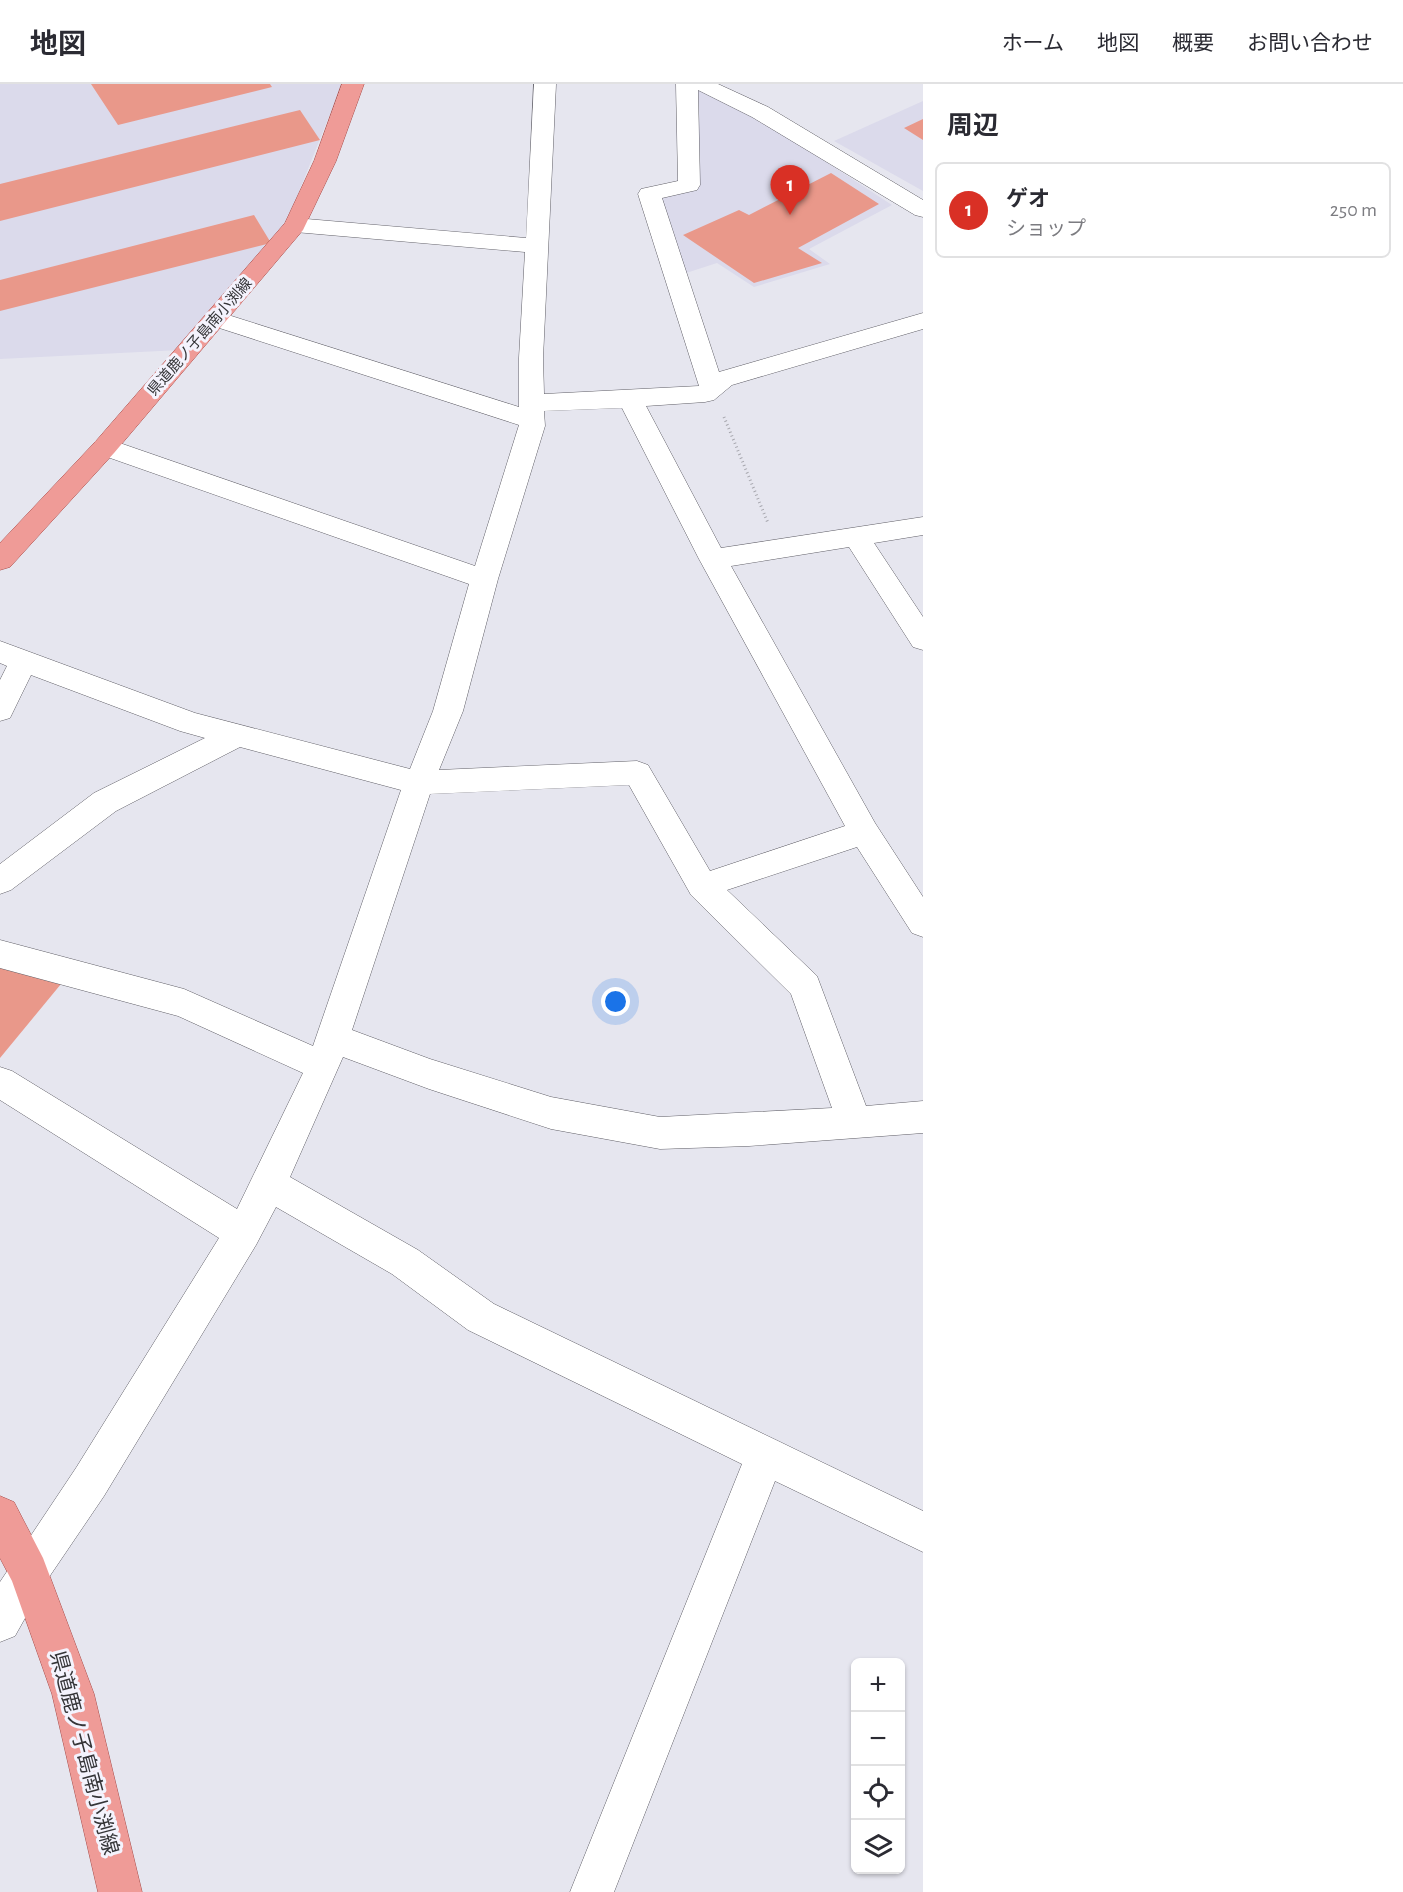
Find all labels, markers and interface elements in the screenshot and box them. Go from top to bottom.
text: 地図 [30,31,86,59]
text: ホーム [1002,33,1064,54]
text: 地図 [1097,33,1139,54]
text: 概要 [1172,33,1214,54]
text: お問い合わせ [1247,33,1373,54]
text: 周辺 [947,113,999,139]
pin: 1 [770,166,810,215]
text: ゲオ [1006,188,1050,210]
text: 1 [965,200,972,220]
text: 250 m [1330,200,1377,220]
text: ショップ [1006,219,1086,239]
street label: 県道鹿ノ子島南小渕線 [144,275,255,399]
your location [601,987,630,1016]
street label: 県道鹿ノ子島南小渕線 [47,1649,122,1857]
map controls [851,1658,905,1874]
button: + [851,1658,905,1712]
button: − [851,1712,905,1766]
button: locate [851,1766,905,1820]
button: layers [851,1820,905,1874]

